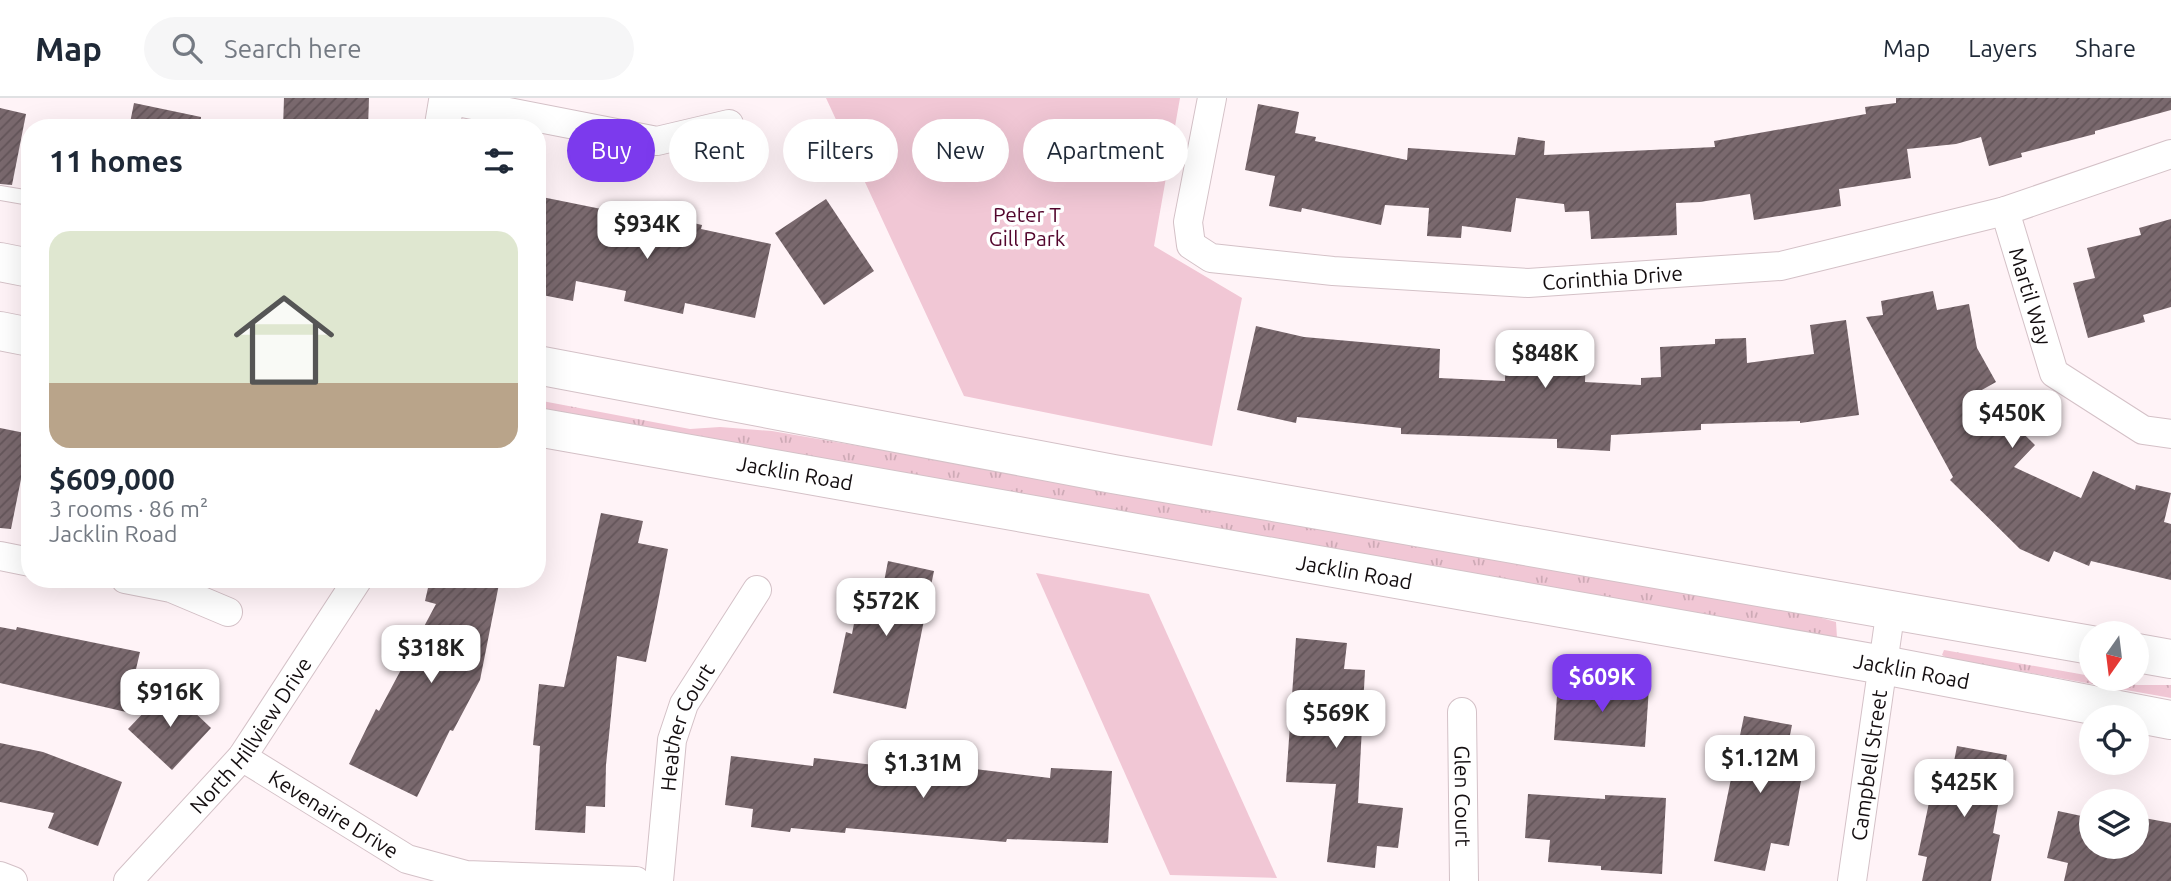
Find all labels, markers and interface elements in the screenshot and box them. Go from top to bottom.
search box [144,17,634,80]
icon: search [168,29,206,67]
text: Map [35,30,102,67]
text: Search here [224,34,362,63]
text: Map [1883,35,1930,62]
text: Layers [1968,35,2037,62]
text: Share [2075,35,2136,62]
chip: Buy [567,119,655,182]
chip: Rent [669,119,769,182]
chip: Filters [783,119,898,182]
chip: New [912,119,1009,182]
chip: Apartment [1023,119,1188,182]
icon: filters [480,142,518,180]
text: 11 homes [49,144,183,178]
pin: $934K [598,202,696,261]
park label: Peter T Gill Park [989,202,1066,250]
text: $934K [613,211,681,236]
street label: Martil Way [2005,245,2057,348]
street label: Corinthia Drive [1541,261,1683,294]
icon: home [221,277,347,403]
pin: $848K [1496,330,1594,390]
text: $848K [1511,340,1579,365]
pin: $450K [1963,390,2061,450]
text: $450K [1978,400,2046,425]
street label: Jacklin Road [735,451,855,495]
text: $609,000 [49,462,175,496]
text: 3 rooms · 86 m² [49,496,208,521]
text: Jacklin Road [49,521,177,546]
street label: Jacklin Road [1294,549,1414,594]
pin: $572K [837,578,935,638]
text: $572K [852,588,920,613]
north arrow [2079,621,2149,691]
map controls [2079,621,2149,859]
pin: $318K [382,626,480,685]
text: $318K [397,635,465,660]
street label: Jacklin Road [1852,648,1972,693]
street label: North Hillview Drive [185,652,316,818]
pin: $609K [1553,654,1651,714]
street label: Heather Court [655,659,719,792]
text: $609K [1568,664,1636,689]
pin: $916K [121,670,219,729]
text: $916K [136,679,204,704]
street label: Campbell Street [1846,688,1891,842]
pin: $569K [1287,690,1385,750]
text: $569K [1302,700,1370,725]
button: locate [2079,705,2149,775]
pin: $1.12M [1703,736,1817,795]
pin: $1.31M [866,740,980,800]
street label: Glen Court [1450,745,1476,847]
text: $1.12M [1721,745,1799,770]
text: $1.31M [884,750,962,775]
pin: $425K [1915,760,2013,819]
street label: Kevenaire Drive [265,765,403,863]
text: $425K [1930,769,1998,794]
button: layers [2079,789,2149,859]

